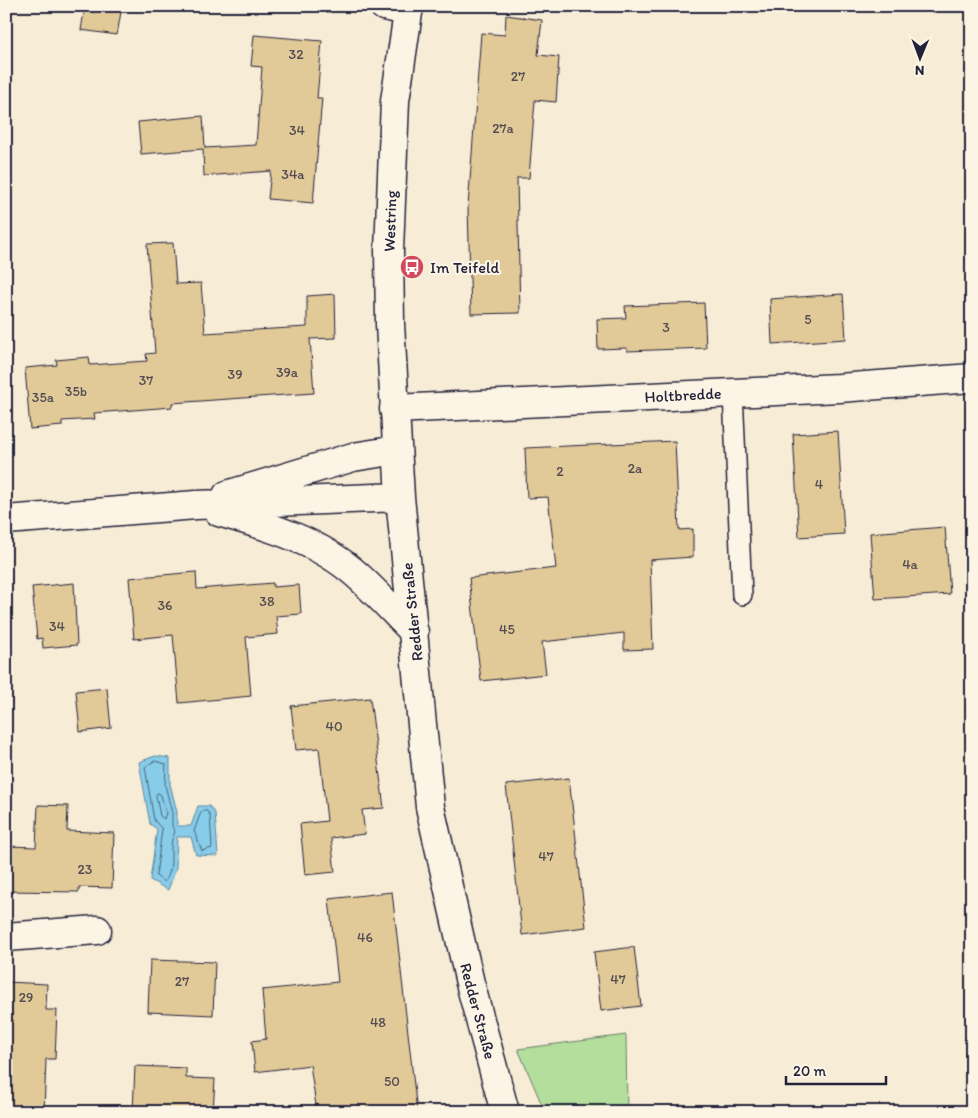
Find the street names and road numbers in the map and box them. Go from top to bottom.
street label: Westring [379,189,401,252]
street label: Holtbredde [644,383,722,407]
street label: Redder Straße [397,562,427,662]
street label: Redder Straße [456,961,500,1061]

